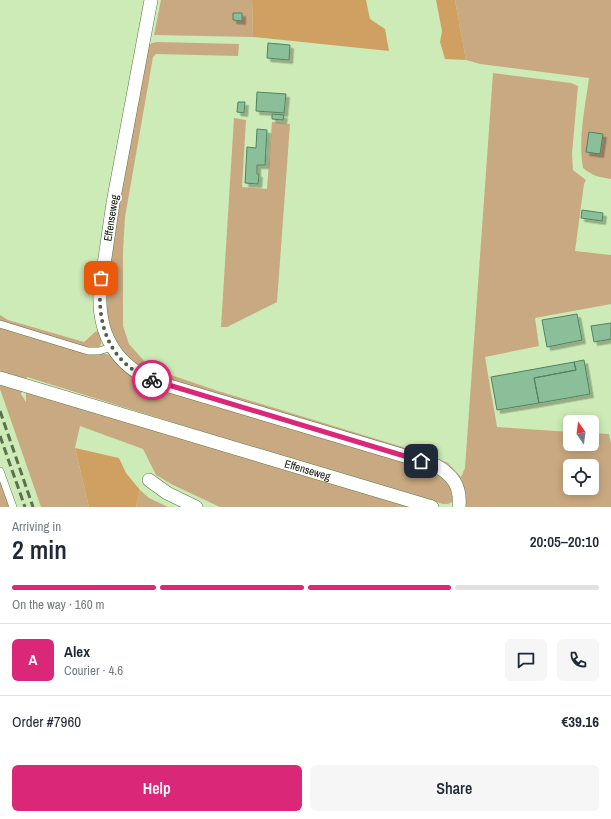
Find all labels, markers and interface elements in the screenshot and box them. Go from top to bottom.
street label: Effenseweg [100,194,122,242]
pin [84,261,118,295]
icon: bag [90,267,112,289]
courier [132,360,172,400]
icon: bike [141,369,163,391]
north arrow [563,415,599,451]
map controls [563,415,599,495]
pin [404,444,438,478]
icon: home [410,450,432,472]
street label: Effenseweg [283,456,332,483]
button: locate [563,459,599,495]
text: Arriving in [12,518,61,535]
text: 20:05–20:10 [530,531,599,552]
text: 2 min [12,532,67,567]
text: On the way · 160 m [12,596,104,613]
button: chat [505,639,547,681]
button: phone [557,639,599,681]
text: Alex [64,641,90,662]
text: A [29,649,37,670]
text: Courier · 4.6 [64,662,123,679]
text: Order #7960 [12,711,81,732]
text: €39.16 [561,711,599,732]
button: Help [12,765,302,811]
button: Share [310,765,599,811]

